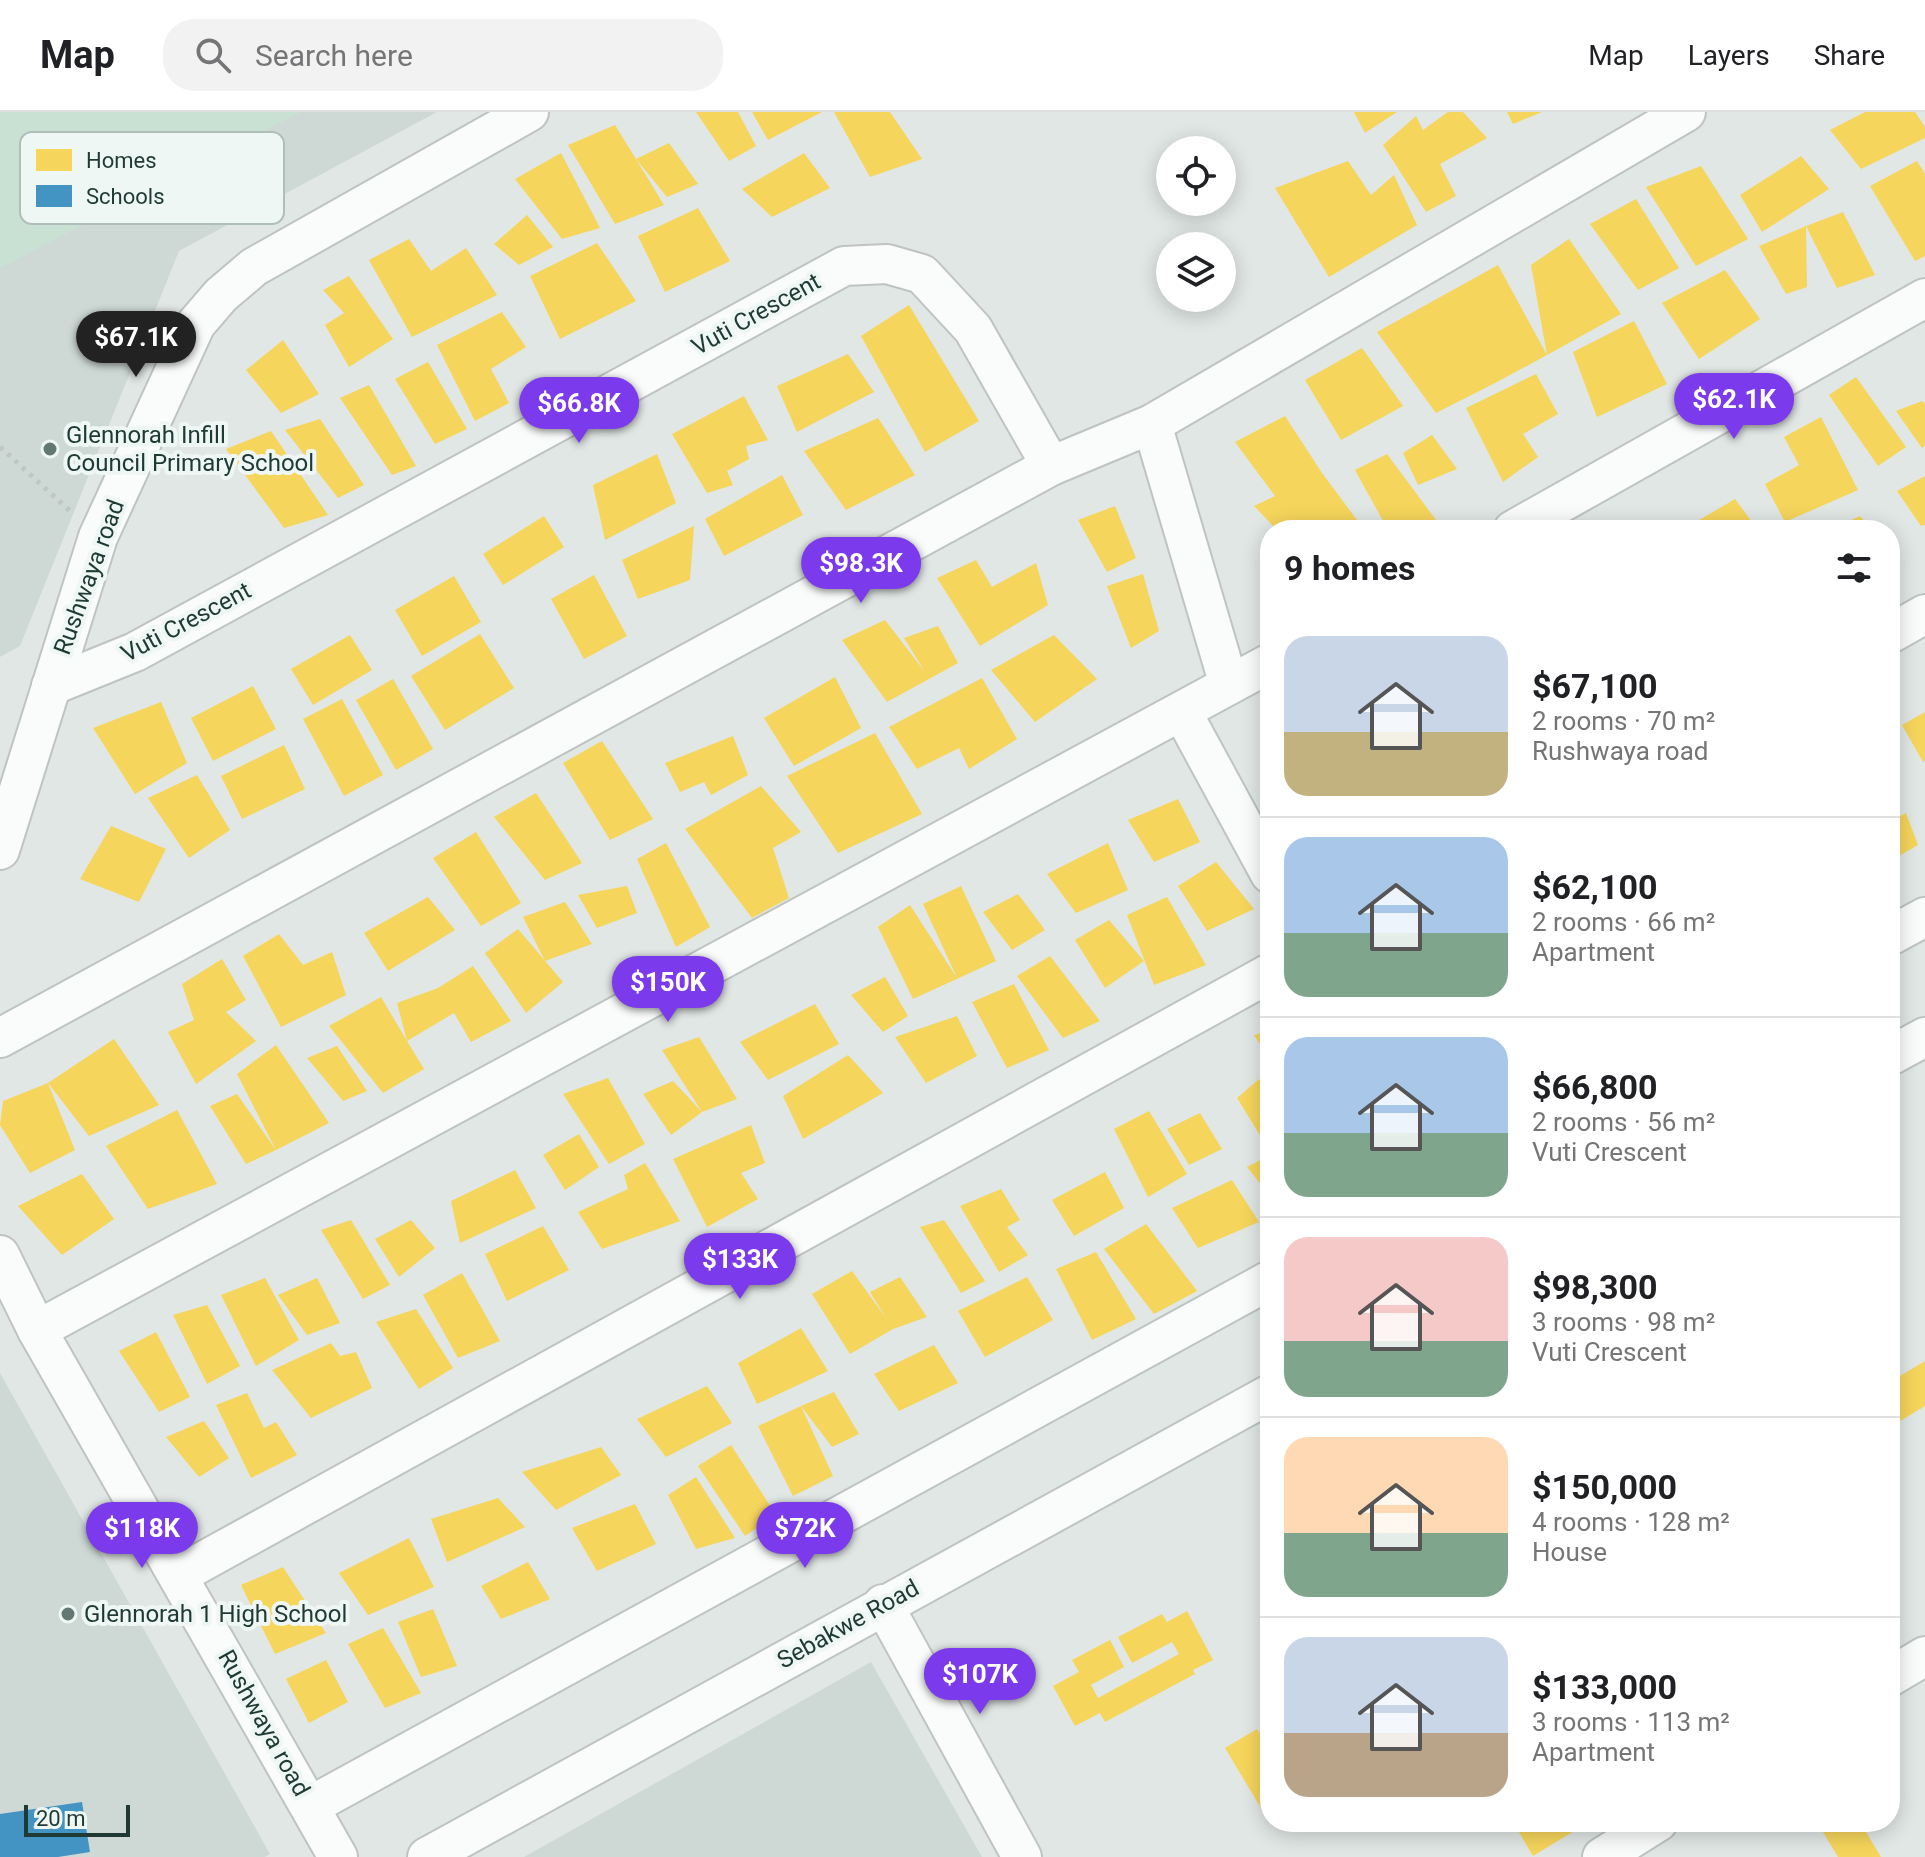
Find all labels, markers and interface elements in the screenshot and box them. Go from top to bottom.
search box [163,19,723,91]
text: Map [40,33,115,77]
icon: search [191,33,235,77]
text: Search here [255,38,413,73]
text: Map [1588,39,1644,72]
text: Layers [1688,39,1770,72]
text: Share [1814,39,1885,72]
legend [20,132,284,224]
map controls [1156,136,1236,312]
button: locate [1156,136,1236,216]
text: Homes [86,148,157,173]
text: Schools [86,184,165,209]
button: layers [1156,232,1236,312]
street label: Vuti Crescent [687,267,825,361]
pin: $67.1K [71,311,201,379]
text: $67.1K [94,322,178,352]
pin: $62.1K [1669,373,1799,441]
pin: $66.8K [514,377,644,445]
text: $62.1K [1692,384,1776,414]
text: $66.8K [537,388,621,418]
place label: Glennorah Infill Council Primary School [66,421,314,477]
marker: Glennorah Infill Council Primary School [41,440,59,458]
street label: Rushwaya road [48,496,130,658]
pin: $98.3K [796,537,926,605]
icon: filters [1832,546,1876,590]
text: $98.3K [819,548,903,578]
text: 9 homes [1284,548,1415,588]
street label: Vuti Crescent [116,576,256,668]
text: $67,100 [1532,666,1657,706]
icon: home [1348,668,1444,764]
text: 2 rooms · 70 m² [1532,706,1715,736]
text: Rushwaya road [1532,736,1708,766]
text: $62,100 [1532,867,1657,907]
icon: home [1348,869,1444,965]
text: 2 rooms · 66 m² [1532,907,1715,937]
text: Apartment [1532,937,1655,967]
pin: $150K [612,956,724,1024]
text: $150K [630,967,706,997]
text: $66,800 [1532,1067,1657,1107]
icon: home [1348,1069,1444,1165]
text: 2 rooms · 56 m² [1532,1107,1715,1137]
text: Vuti Crescent [1532,1137,1687,1167]
pin: $133K [684,1233,796,1301]
text: $133K [702,1244,778,1274]
text: $98,300 [1532,1267,1657,1307]
icon: home [1348,1269,1444,1365]
text: 3 rooms · 98 m² [1532,1307,1715,1337]
text: Vuti Crescent [1532,1337,1687,1367]
text: $150,000 [1532,1467,1677,1507]
icon: home [1348,1469,1444,1565]
pin: $118K [86,1502,198,1570]
pin: $72K [758,1502,852,1570]
text: 4 rooms · 128 m² [1532,1507,1730,1537]
text: $118K [104,1513,180,1543]
text: $72K [774,1513,836,1543]
text: House [1532,1537,1607,1567]
street label: Sebakwe Road [772,1574,924,1674]
place label: Glennorah 1 High School [84,1600,347,1628]
marker: Glennorah 1 High School [59,1605,77,1623]
street label: Rushwaya road [212,1645,316,1801]
pin: $107K [924,1648,1036,1716]
text: $107K [942,1659,1018,1689]
text: $133,000 [1532,1667,1677,1707]
icon: home [1348,1669,1444,1765]
text: 3 rooms · 113 m² [1532,1707,1730,1737]
text: Apartment [1532,1737,1655,1767]
scale bar [24,1801,130,1837]
text: 20 m [36,1806,85,1831]

